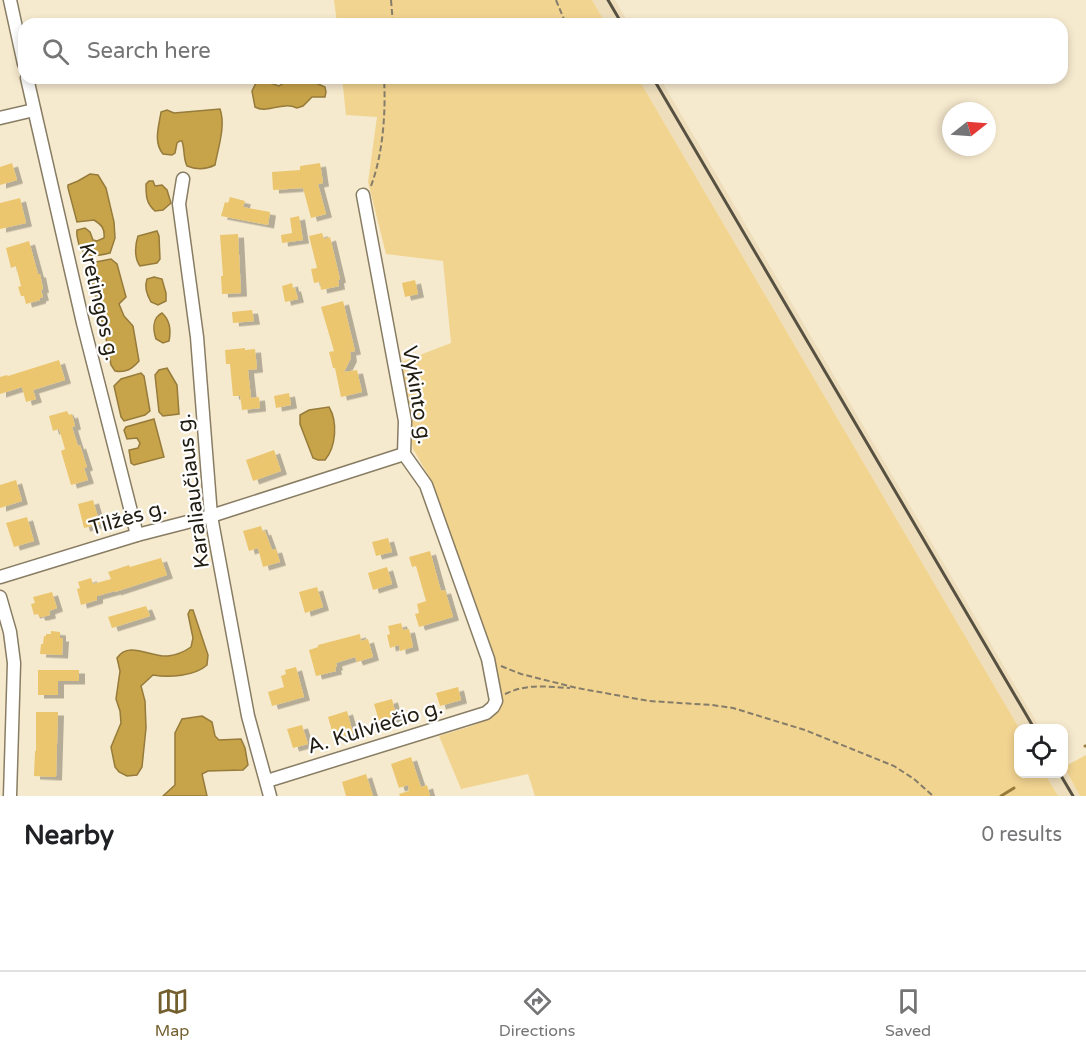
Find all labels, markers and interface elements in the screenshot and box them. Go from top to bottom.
search box [18,18,1068,84]
icon: search [39,35,72,68]
text: Search here [87,38,211,64]
north arrow [942,102,996,156]
street label: Kretingos g. [73,241,125,363]
street label: Vykinto g. [397,344,437,446]
street label: Karaliaučiaus g. [171,412,215,570]
street label: Tilžės g. [86,495,170,541]
street label: A. Kulviečio g. [304,695,446,759]
map controls [1014,724,1068,778]
button: locate [1014,724,1068,778]
text: Nearby [24,820,114,851]
text: 0 results [982,823,1062,847]
tab: Map [155,985,189,1041]
tab: Directions [499,985,575,1041]
tab: Saved [885,985,931,1041]

